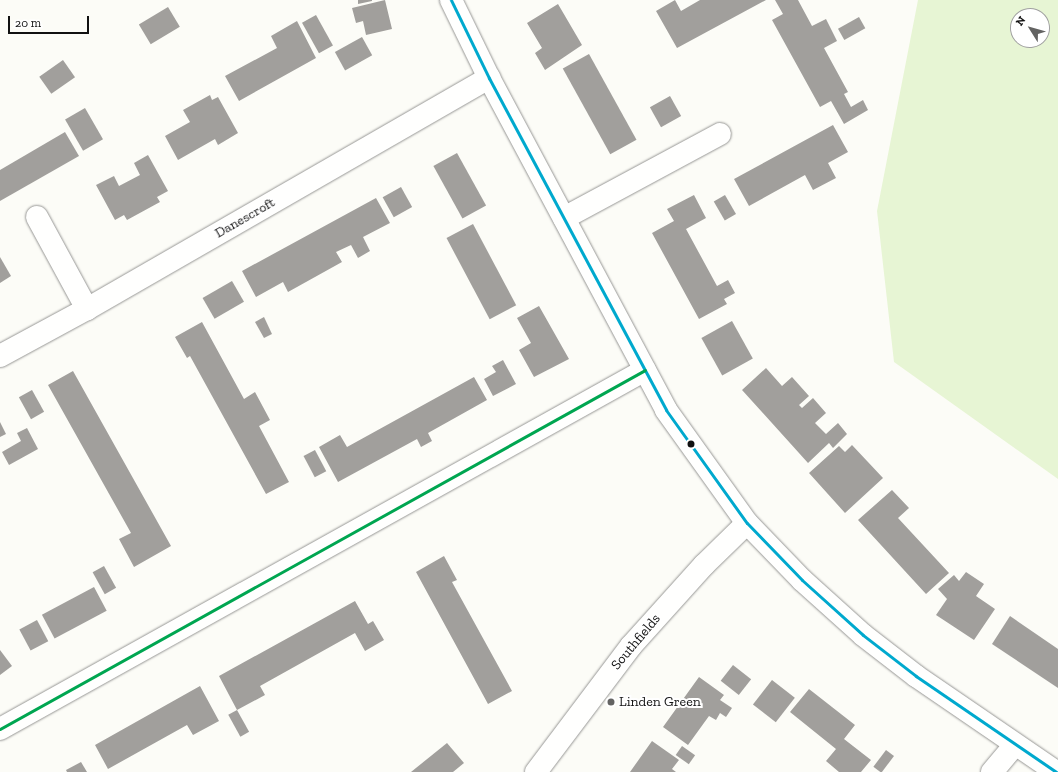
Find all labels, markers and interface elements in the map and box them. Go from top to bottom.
scale bar [10,8,91,34]
north arrow [1010,8,1050,48]
text: N [1013,14,1029,28]
text: 20 m [15,16,41,30]
street label: Danescroft [212,194,278,242]
unlabelled marker [686,439,696,449]
street label: Southfields [608,611,664,673]
place label: Linden Green [619,694,701,710]
marker: Linden Green [606,697,616,707]

